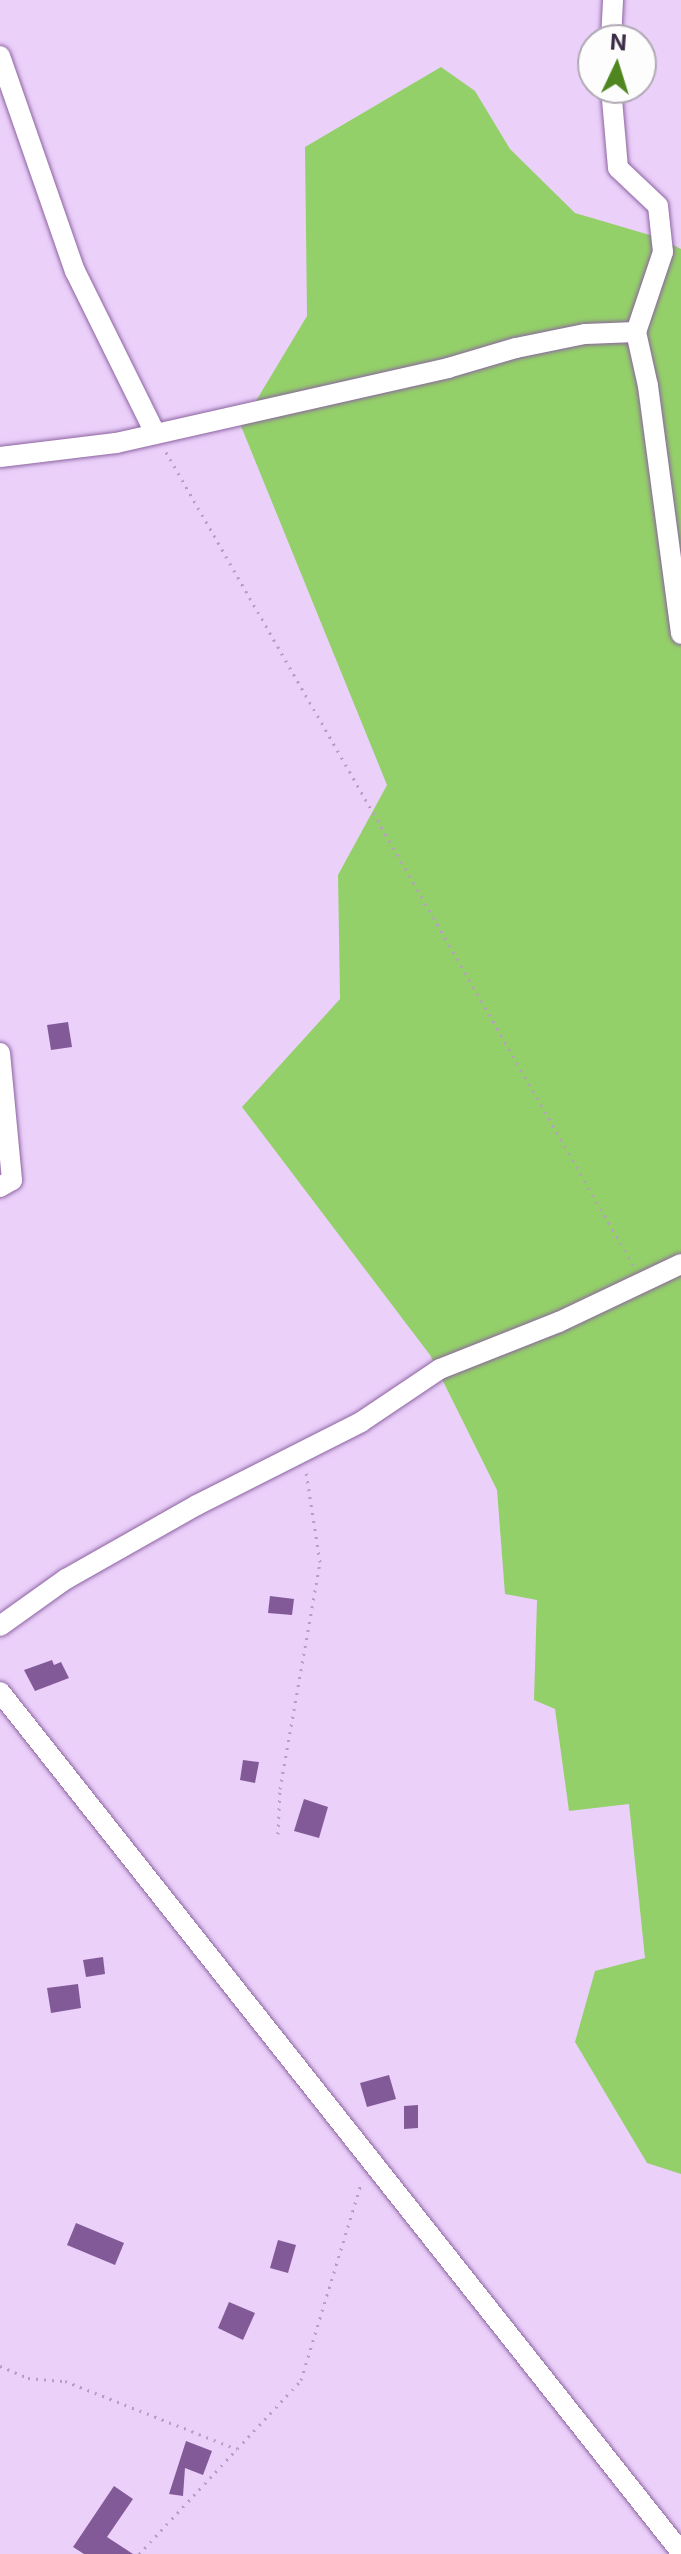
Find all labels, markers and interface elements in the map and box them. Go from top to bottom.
north arrow [577,24,657,104]
text: N [609,28,628,56]

